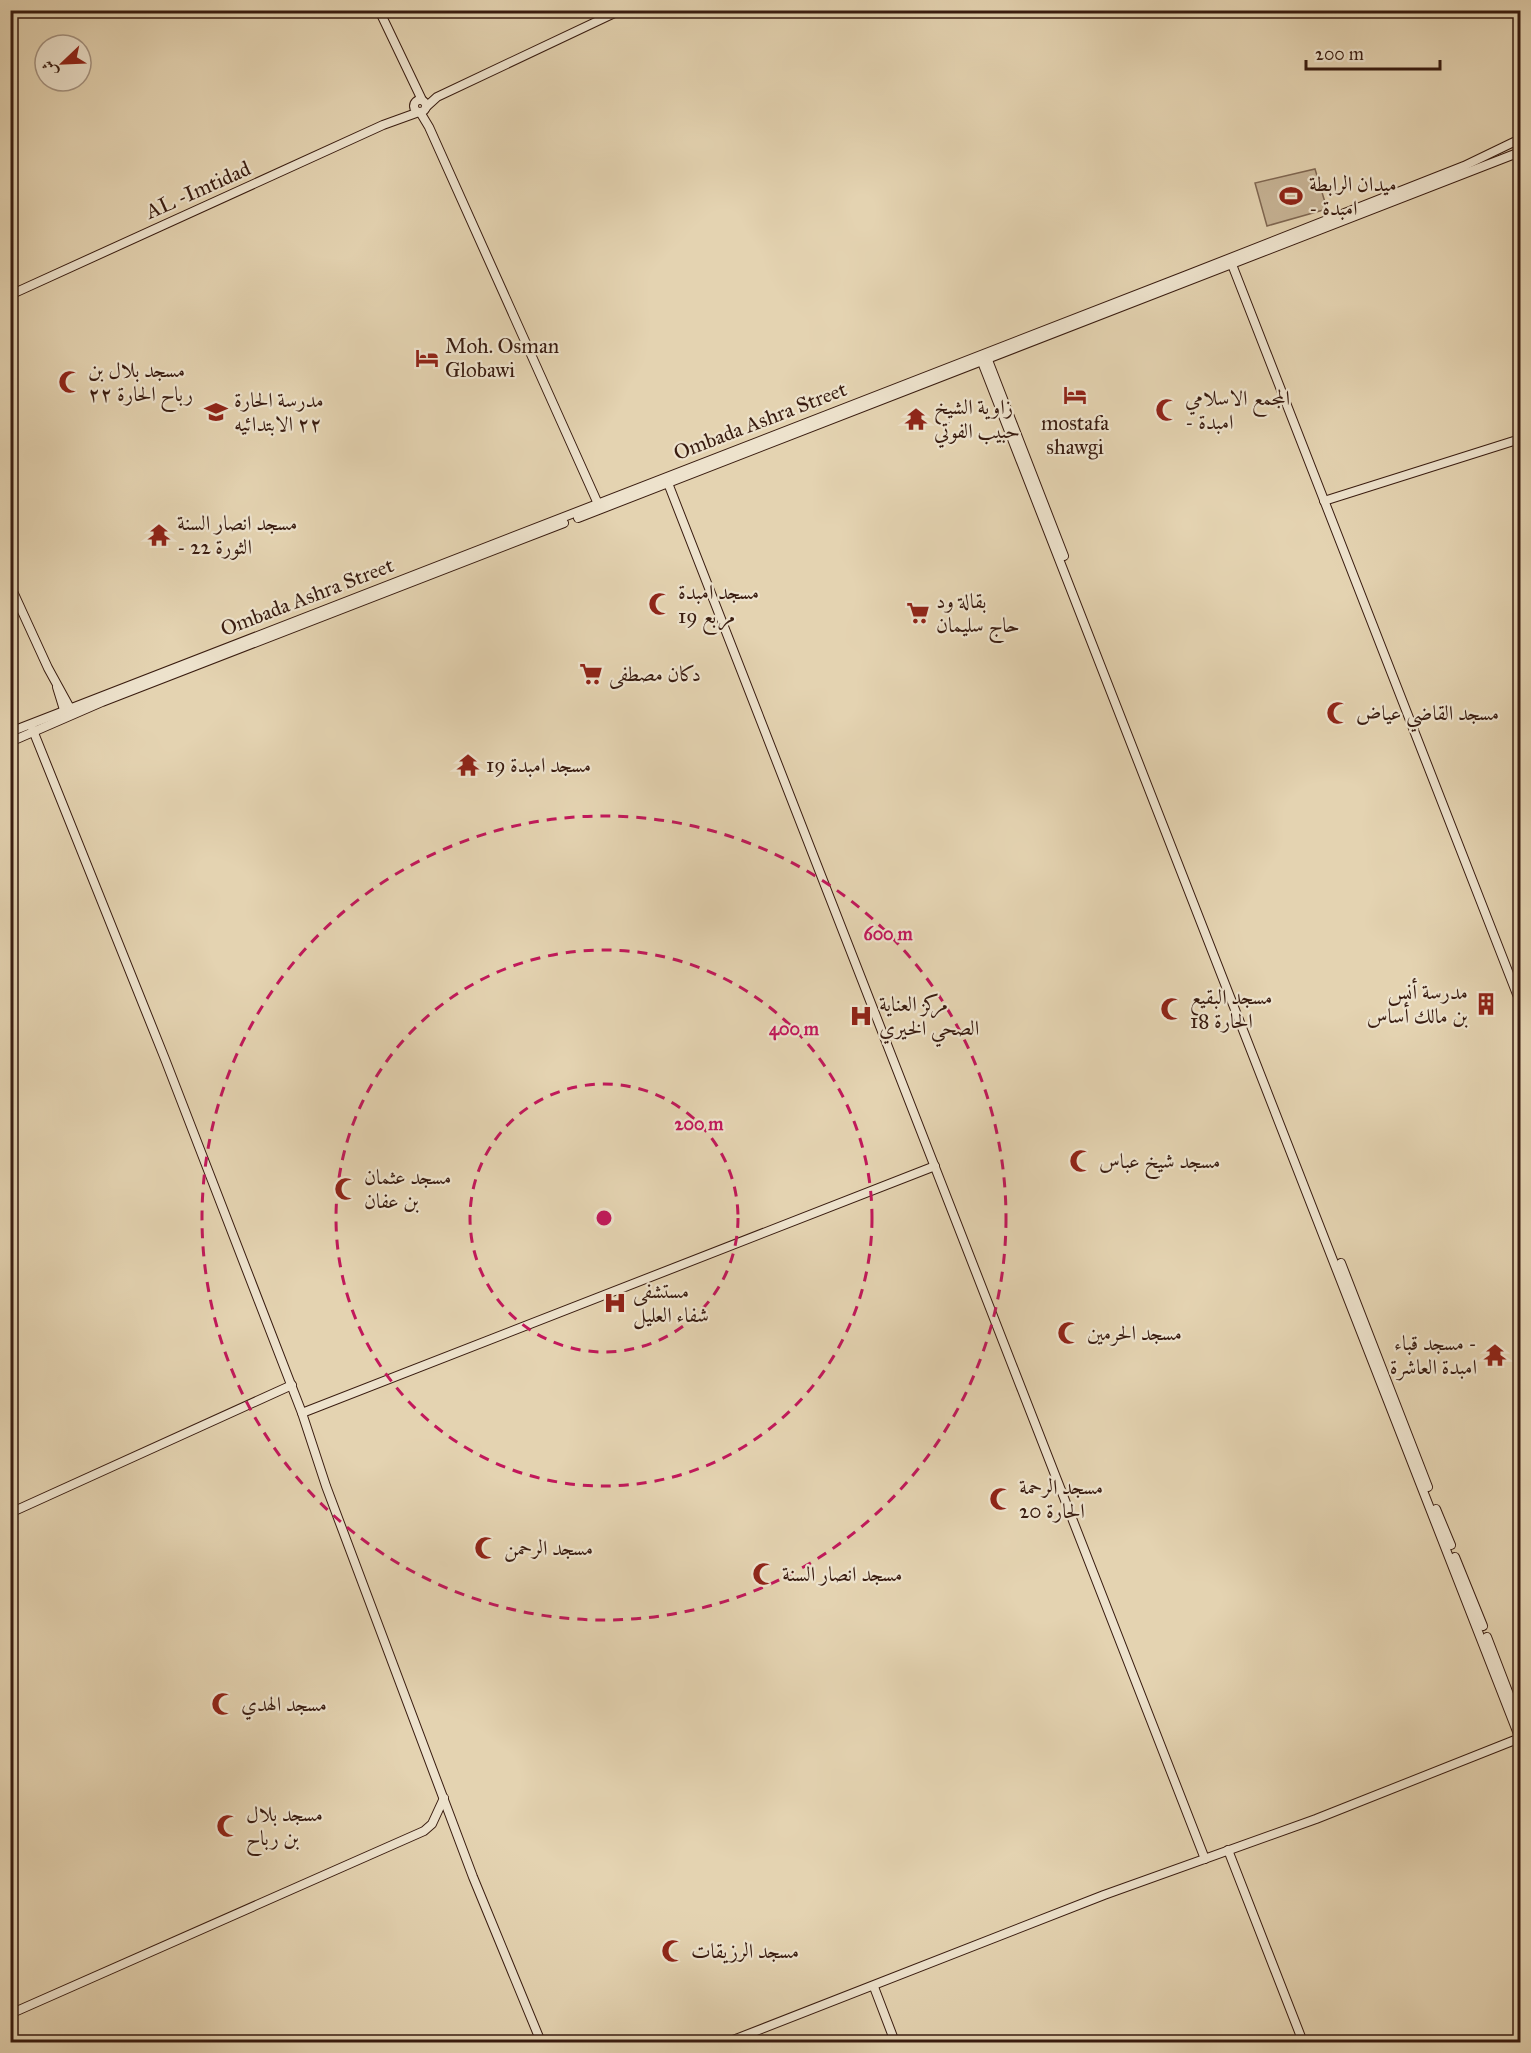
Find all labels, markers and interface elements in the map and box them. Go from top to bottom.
north arrow [33,33,93,93]
scale bar [1306,33,1440,71]
text: 200 m [1315,43,1364,65]
text: ش [38,58,61,80]
street label: AL -Imtidad [140,155,255,225]
place label: ميدان الرابطة - امبدة [1309,171,1397,221]
sports icon: ميدان الرابطة - امبدة [1278,183,1304,209]
place label: Moh. Osman Globawi [445,333,559,383]
hotel icon: Moh. Osman Globawi [414,345,440,371]
place label: مسجد بلال بن رباح الحارة ٢٢ [88,357,193,413]
mosque icon: مسجد بلال بن رباح الحارة ٢٢ [57,369,83,395]
street label: Ombada Ashra Street [670,376,851,466]
hotel icon: mostafa shawgi [1062,382,1088,408]
place label: المجمع الاسلامي - امبدة [1185,385,1290,435]
place label: مدرسة الحارة ٢٢ الابتدائيه [234,387,324,437]
place label: زاوية الشيخ حبيب الفوتي [934,394,1020,448]
mosque icon: المجمع الاسلامي - امبدة [1154,397,1180,423]
school or university icon: مدرسة الحارة ٢٢ الابتدائيه [203,399,229,425]
temple icon: زاوية الشيخ حبيب الفوتي [903,406,929,432]
place label: mostafa shawgi [1041,410,1109,460]
place label: مسجد انصار السنة - الثورة 22 [177,510,297,560]
temple icon: مسجد انصار السنة - الثورة 22 [146,522,172,548]
street label: Ombada Ashra Street [217,552,398,642]
place label: مسجد امبدة مربع 19 [678,579,759,635]
place label: بقالة ود حاج سليمان [936,588,1020,644]
mosque icon: مسجد امبدة مربع 19 [647,591,673,617]
supermarket icon: بقالة ود حاج سليمان [905,600,931,626]
supermarket icon: دكان مصطفى [578,661,604,687]
place label: دكان مصطفى [609,661,701,689]
mosque icon: مسجد القاضي عياض [1325,700,1351,726]
place label: مسجد القاضي عياض [1356,700,1499,733]
temple icon: مسجد امبدة 19 [455,752,481,778]
place label: مسجد امبدة 19 [486,752,591,778]
text: 600 m [863,923,913,945]
place label: مدرسة أنس بن مالك أساس [1367,977,1468,1029]
place label: مسجد البقيع الحارة 18 [1190,984,1273,1034]
place label: مركز العناية الصحي الخيري [879,991,979,1048]
building icon: مدرسة أنس بن مالك أساس [1473,991,1499,1017]
mosque icon: مسجد البقيع الحارة 18 [1159,996,1185,1022]
hospital icon: مركز العناية الصحي الخيري [848,1003,874,1029]
text: 400 m [769,1018,820,1041]
text: 200 m [675,1113,724,1135]
mosque icon: مسجد شيخ عباس [1068,1148,1094,1174]
place label: مسجد شيخ عباس [1099,1148,1221,1180]
place label: مسجد عثمان بن عفان [364,1164,451,1214]
mosque icon: مسجد عثمان بن عفان [333,1176,359,1202]
centre of rings [594,1208,614,1228]
place label: مستشفى شفاء العليل [633,1278,709,1330]
hospital icon: مستشفى شفاء العليل [602,1290,628,1316]
mosque icon: مسجد الحرمين [1056,1320,1082,1346]
place label: مسجد الحرمين [1087,1320,1182,1346]
place label: مسجد قباء - امبدة العاشرة [1390,1330,1477,1381]
temple icon: مسجد قباء - امبدة العاشرة [1482,1342,1508,1368]
place label: مسجد الرحمة الحارة 20 [1019,1474,1103,1524]
mosque icon: مسجد الرحمة الحارة 20 [988,1486,1014,1512]
mosque icon: مسجد الرحمن [473,1535,499,1561]
place label: مسجد الرحمن [504,1535,593,1562]
mosque icon: مسجد انصار السنة [751,1561,777,1587]
place label: مسجد انصار السنة [782,1561,902,1587]
mosque icon: مسجد الهدي [210,1691,236,1717]
place label: مسجد الهدي [241,1691,327,1720]
place label: مسجد بلال بن رباح [246,1801,323,1857]
mosque icon: مسجد بلال بن رباح [215,1813,241,1839]
mosque icon: مسجد الرزيقات [660,1938,686,1964]
place label: مسجد الرزيقات [691,1938,799,1964]

